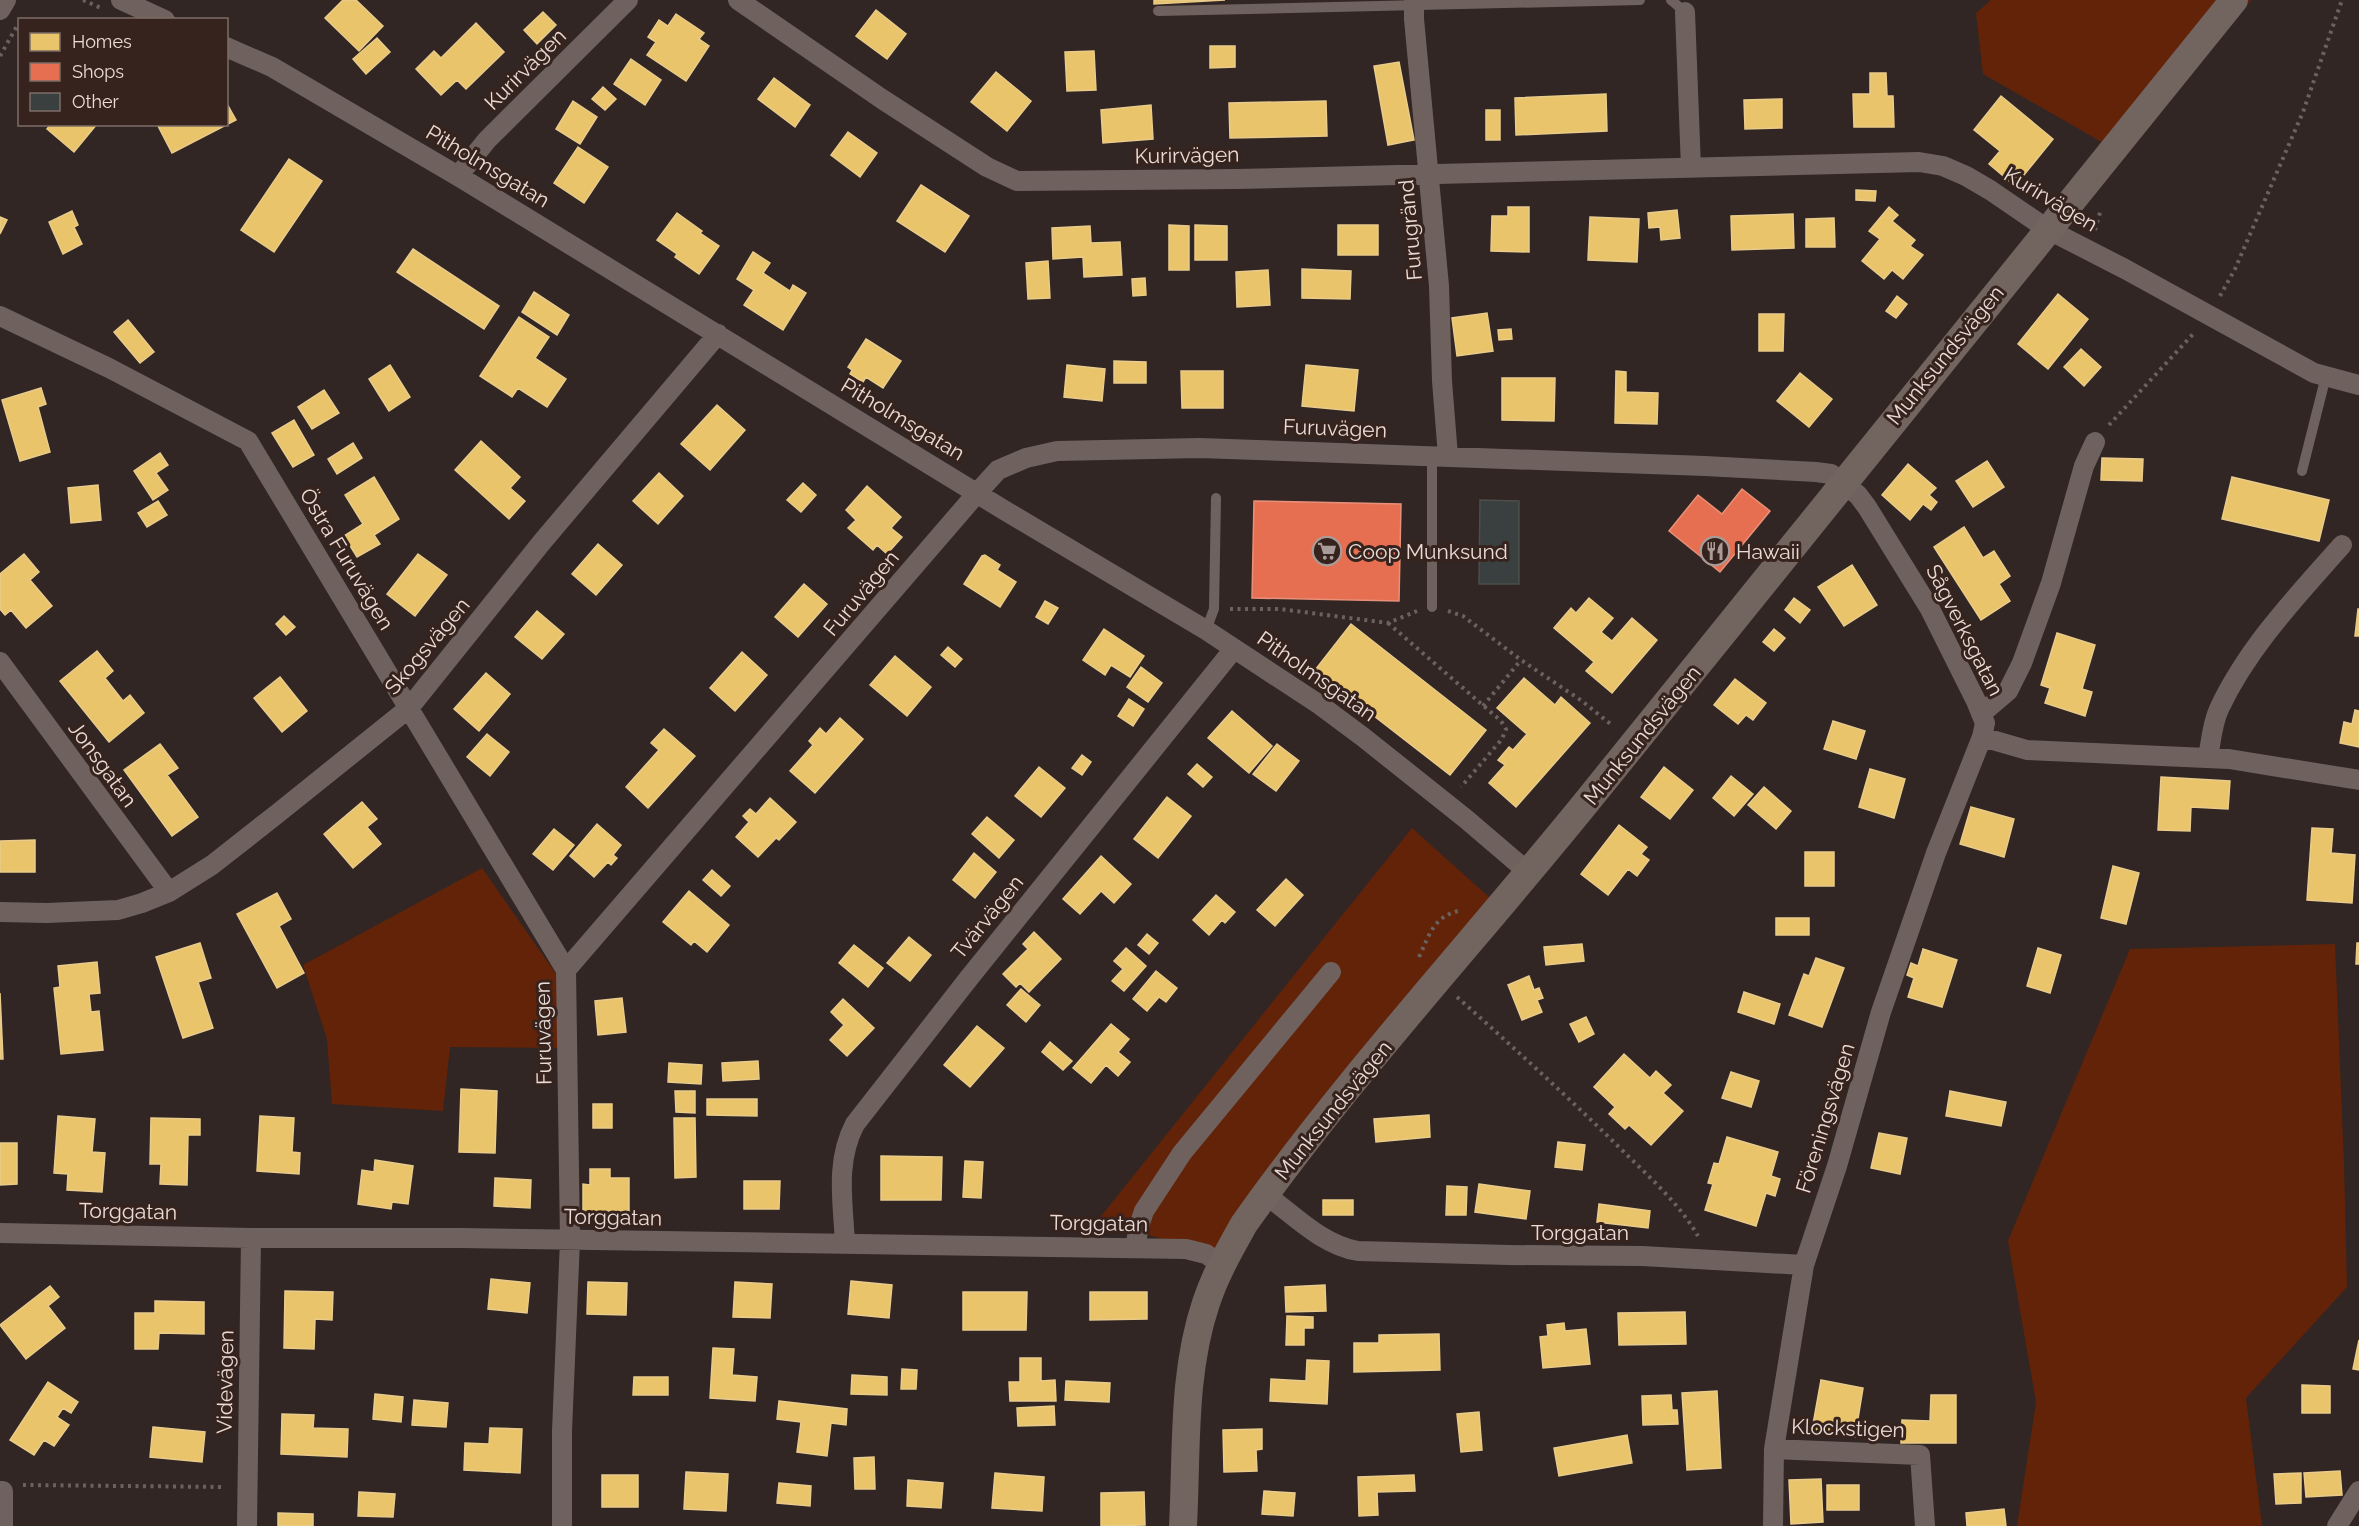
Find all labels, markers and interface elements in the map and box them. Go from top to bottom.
legend [18,18,228,126]
street label: Kurirvägen [479,23,571,115]
text: Homes [72,31,132,52]
text: Shops [72,61,124,82]
text: Other [72,91,120,112]
street label: Pitholmsgatan [422,119,554,213]
street label: Kurirvägen [1134,142,1240,168]
street label: Kurirvägen [2000,161,2102,237]
street label: Furugränd [1393,179,1427,281]
street label: Munksundsvägen [1881,280,2009,430]
street label: Pitholmsgatan [837,372,969,466]
street label: Furuvägen [1283,414,1387,442]
street label: Östra Furuvägen [295,484,399,634]
supermarket icon: Coop Munksund [1311,535,1343,567]
restaurant icon: Hawaii [1699,535,1731,567]
place label: Coop Munksund [1348,539,1508,564]
place label: Hawaii [1736,539,1800,564]
street label: Furuvägen [818,545,904,641]
street label: Sågverksgatan [1921,560,2009,700]
street label: Skogsvägen [379,593,475,699]
street label: Pitholmsgatan [1253,626,1381,726]
street label: Munksundsvägen [1578,660,1706,810]
street label: Jonsgatan [64,716,142,812]
street label: Tvärvägen [946,870,1028,964]
street label: Furuvägen [530,981,556,1085]
street label: Munksundsvägen [1269,1035,1397,1185]
street label: Föreningsvägen [1790,1040,1860,1196]
street label: Torggatan [79,1198,177,1224]
street label: Torggatan [564,1204,662,1230]
street label: Torggatan [1050,1210,1148,1236]
street label: Torggatan [1531,1220,1629,1245]
street label: Videvägen [212,1330,238,1434]
street label: Klockstigen [1791,1414,1905,1442]

